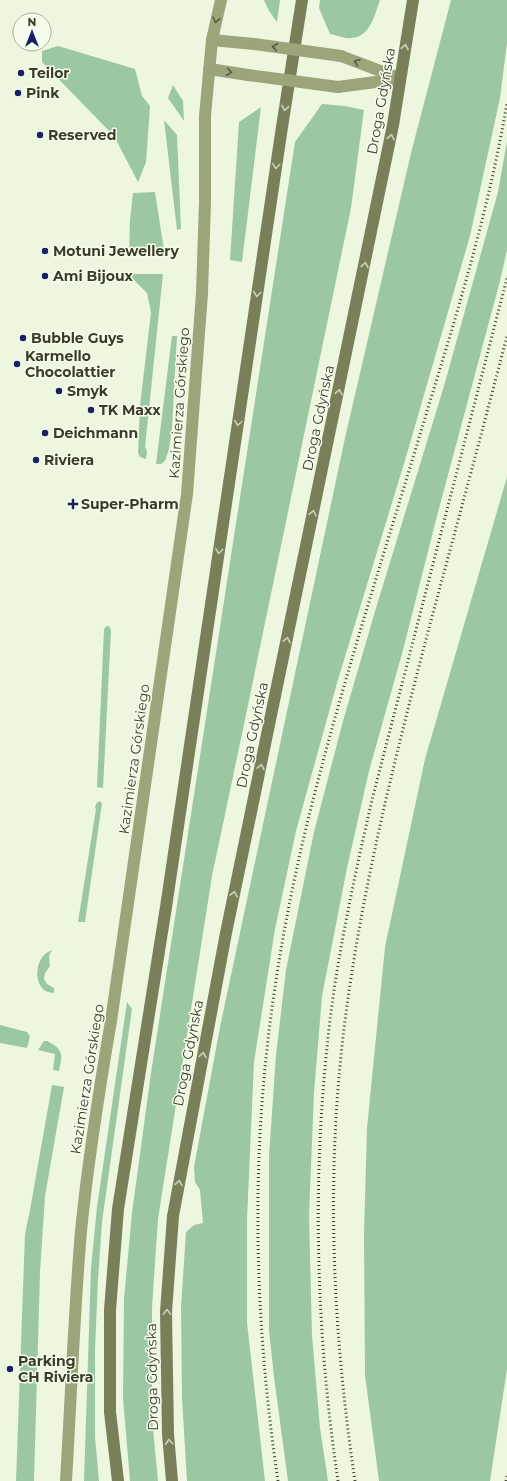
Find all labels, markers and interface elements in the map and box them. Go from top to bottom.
north arrow [12,12,52,52]
text: N [28,15,36,29]
one-way arrow [212,17,220,23]
one-way arrow [272,43,278,52]
one-way arrow [400,44,409,50]
street label: Droga Gdyńska [363,46,399,156]
one-way arrow [354,59,361,67]
place label: Teilor [29,64,69,82]
one-way arrow [225,67,232,76]
marker: Teilor [16,68,26,78]
place label: Pink [26,84,60,102]
marker: Pink [13,88,23,98]
one-way arrow [281,105,290,111]
place label: Reserved [48,126,116,144]
marker: Reserved [35,130,45,140]
one-way arrow [386,134,394,140]
one-way arrow [272,163,281,169]
place label: Motuni Jewellery [53,242,179,260]
marker: Motuni Jewellery [40,246,50,256]
one-way arrow [360,261,368,268]
place label: Ami Bijoux [52,267,134,285]
marker: Ami Bijoux [40,271,50,281]
one-way arrow [253,291,262,297]
street label: Kazimierza Górskiego [165,326,193,479]
place label: Bubble Guys [31,329,124,347]
marker: Bubble Guys [18,333,28,343]
place label: Karmello Chocolattier [25,347,115,381]
marker: Karmello Chocolattier [12,359,22,369]
street label: Droga Gdyńska [298,363,338,473]
place label: Smyk [67,382,109,400]
marker: Smyk [54,386,64,396]
one-way arrow [334,389,342,395]
place label: TK Maxx [99,401,161,419]
marker: TK Maxx [86,405,96,415]
one-way arrow [234,420,243,426]
place label: Deichmann [53,424,138,442]
marker: Deichmann [40,428,50,438]
place label: Riviera [44,451,94,469]
marker: Riviera [31,455,41,465]
place label: Super-Pharm [81,495,179,513]
marker: Super-Pharm [68,499,78,509]
one-way arrow [309,509,317,516]
one-way arrow [215,548,224,554]
one-way arrow [282,637,290,643]
street label: Droga Gdyńska [232,680,272,790]
street label: Kazimierza Górskiego [115,682,153,835]
one-way arrow [256,764,264,770]
one-way arrow [230,891,238,898]
street label: Droga Gdyńska [169,998,207,1108]
street label: Kazimierza Górskiego [66,1002,108,1155]
one-way arrow [198,1052,206,1058]
one-way arrow [174,1180,183,1186]
one-way arrow [162,1309,171,1315]
street label: Droga Gdyńska [142,1323,162,1431]
place label: Parking CH Riviera [18,1352,93,1386]
marker: Parking CH Riviera [5,1364,15,1374]
one-way arrow [164,1439,173,1445]

